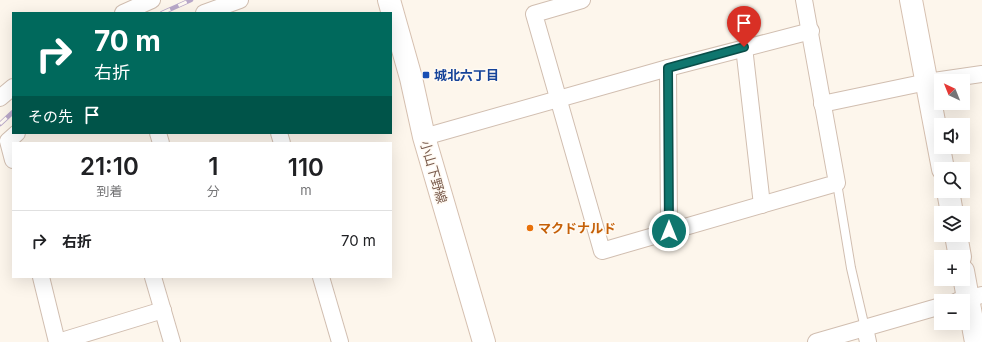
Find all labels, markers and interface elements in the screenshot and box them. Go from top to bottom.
pin [727,6,761,47]
icon: arrive [733,12,755,34]
text: 70 m [94,24,161,58]
icon: right [28,28,80,80]
text: 右折 [94,62,130,83]
place label: 城北六丁目 [434,67,499,83]
marker: 城北六丁目 [421,70,431,80]
north arrow [934,74,970,110]
map controls [934,74,970,330]
icon: arrive [81,104,103,126]
text: その先 [28,107,73,126]
button: sound [934,118,970,154]
street label: 小山下野線 [417,139,451,205]
text: 21:10 [80,152,139,181]
text: 1 [208,152,218,181]
text: 110 [288,153,324,182]
button: search [934,162,970,198]
text: m [300,182,312,198]
text: 到着 [96,183,122,199]
text: 分 [207,183,220,199]
button: layers [934,206,970,242]
position arrow [648,210,690,252]
place label: マクドナルド [538,220,616,236]
marker: マクドナルド [525,223,535,233]
icon: right [28,230,50,252]
text: 70 m [341,231,376,250]
text: 右折 [62,232,92,251]
button: + [934,250,970,286]
button: − [934,294,970,330]

